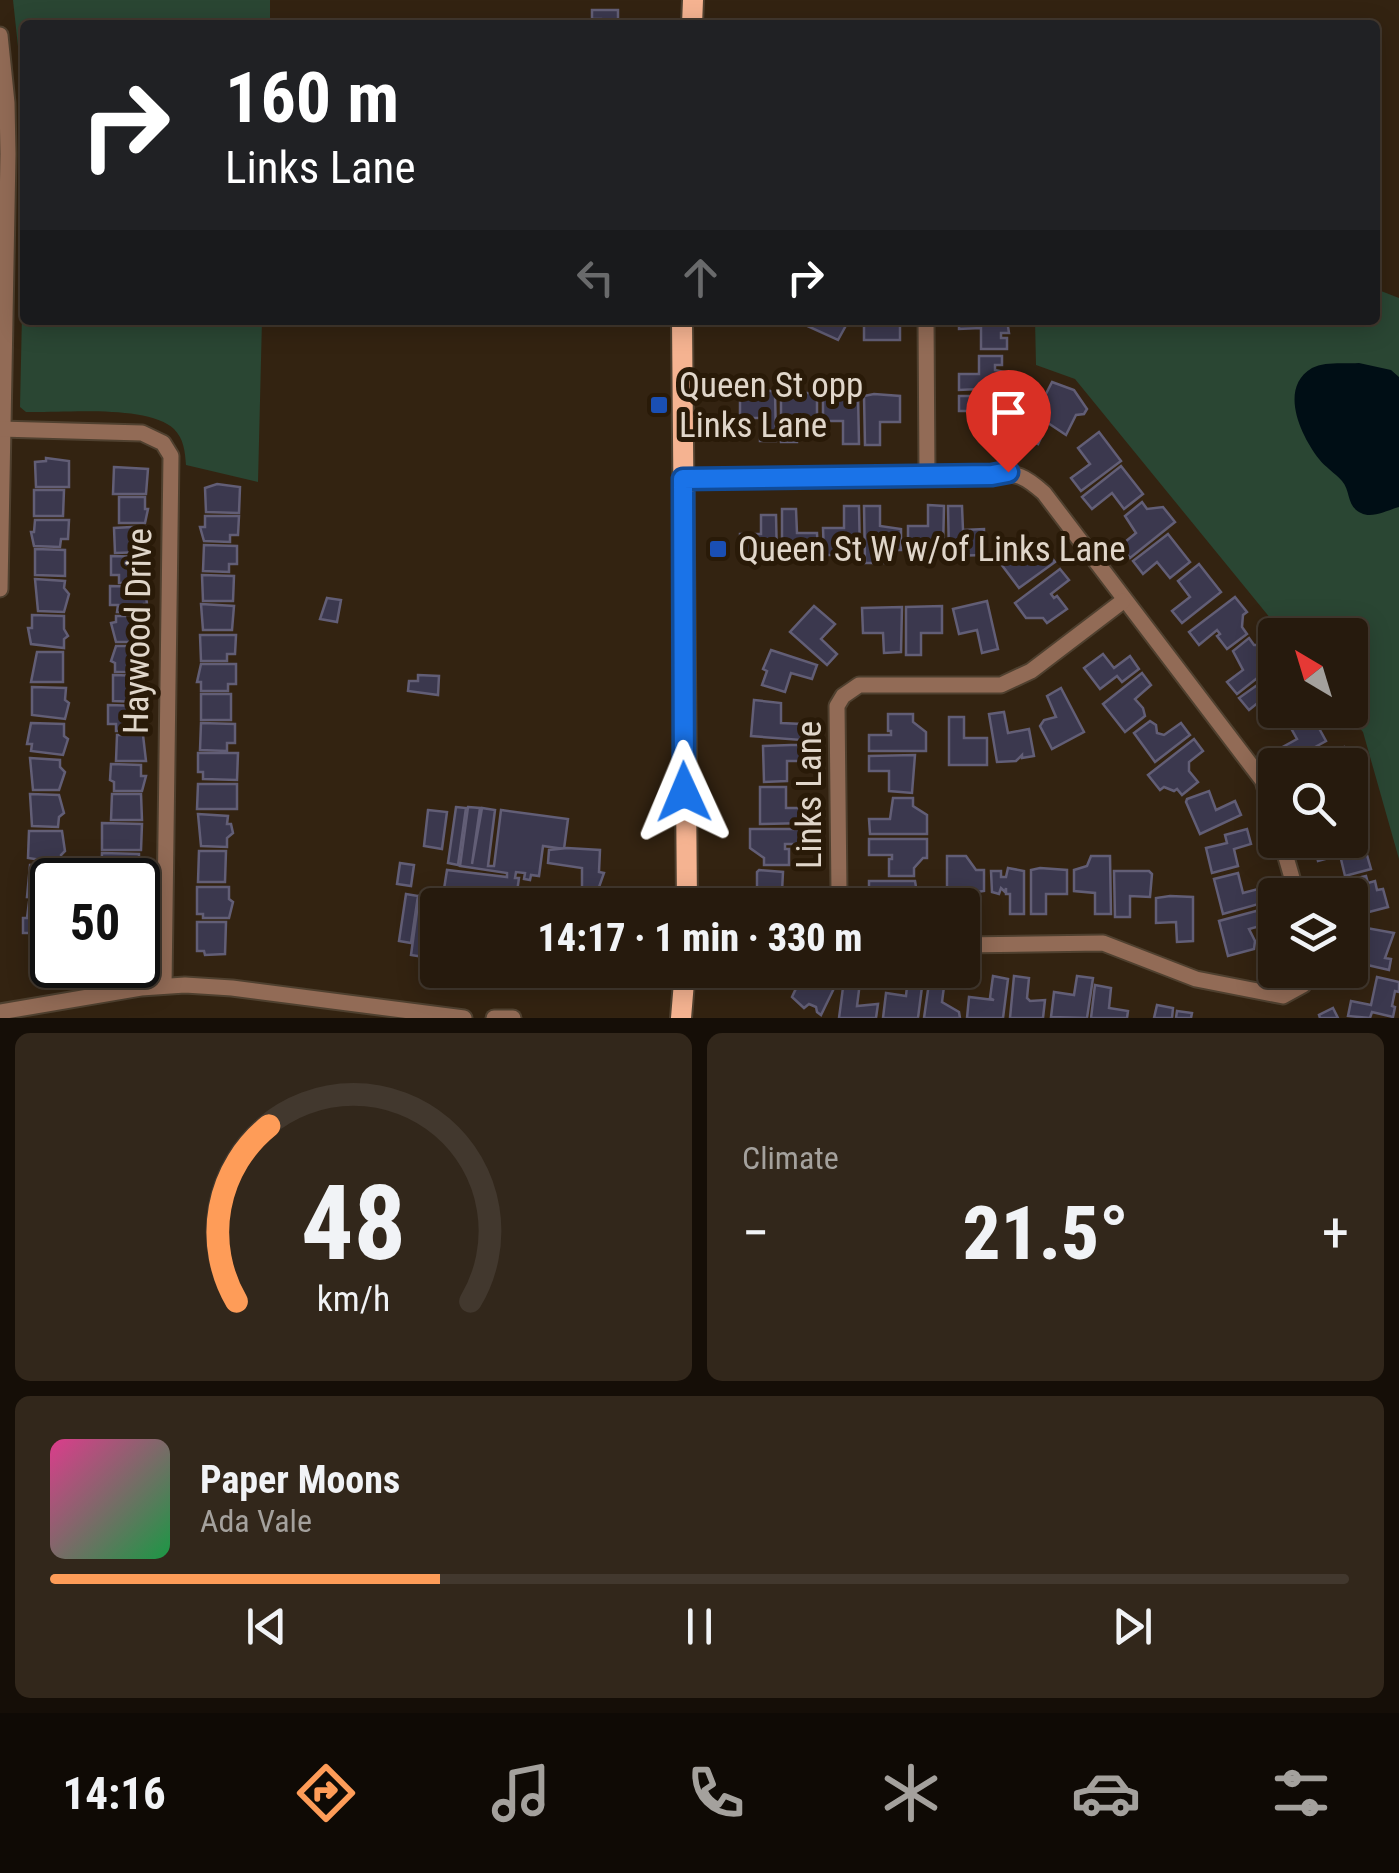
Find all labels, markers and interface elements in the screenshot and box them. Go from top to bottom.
text: 160 m [225,57,399,139]
icon: right [60,60,190,190]
text: Links Lane [225,141,416,194]
icon: left [568,250,623,305]
icon: ahead [673,250,728,305]
icon: right [778,250,833,305]
place label: Queen St opp Links Lane [679,365,863,446]
pin [966,370,1051,473]
icon: arrive [981,385,1036,440]
marker: Queen St opp Links Lane [648,394,670,416]
street label: Haywood Drive [116,528,160,734]
place label: Queen St W w/of Links Lane [738,529,1126,570]
marker: Queen St W w/of Links Lane [707,538,729,560]
north arrow [1258,618,1368,728]
map controls [1258,618,1368,988]
street label: Links Lane [789,721,830,869]
position arrow [632,740,736,844]
button: search [1258,748,1368,858]
speed limit sign: 50 [30,858,160,988]
button: layers [1258,878,1368,988]
text: 14:17 · 1 min · 330 m [538,916,862,960]
text: Climate [742,1139,839,1177]
text: 48 [301,1163,406,1284]
text: 21.5° [963,1189,1129,1277]
text: − [742,1201,770,1265]
text: + [1322,1201,1349,1265]
text: km/h [317,1278,390,1320]
text: Paper Moons [200,1458,400,1502]
text: Ada Vale [200,1502,312,1540]
icon: previous [239,1599,294,1654]
icon: pause [672,1599,727,1654]
icon: next [1105,1599,1160,1654]
icon: directions [291,1758,361,1828]
icon: music [486,1758,556,1828]
icon: phone [681,1758,751,1828]
icon: climate [876,1758,946,1828]
icon: car [1071,1758,1141,1828]
icon: filters [1266,1758,1336,1828]
text: 14:16 [63,1767,166,1820]

